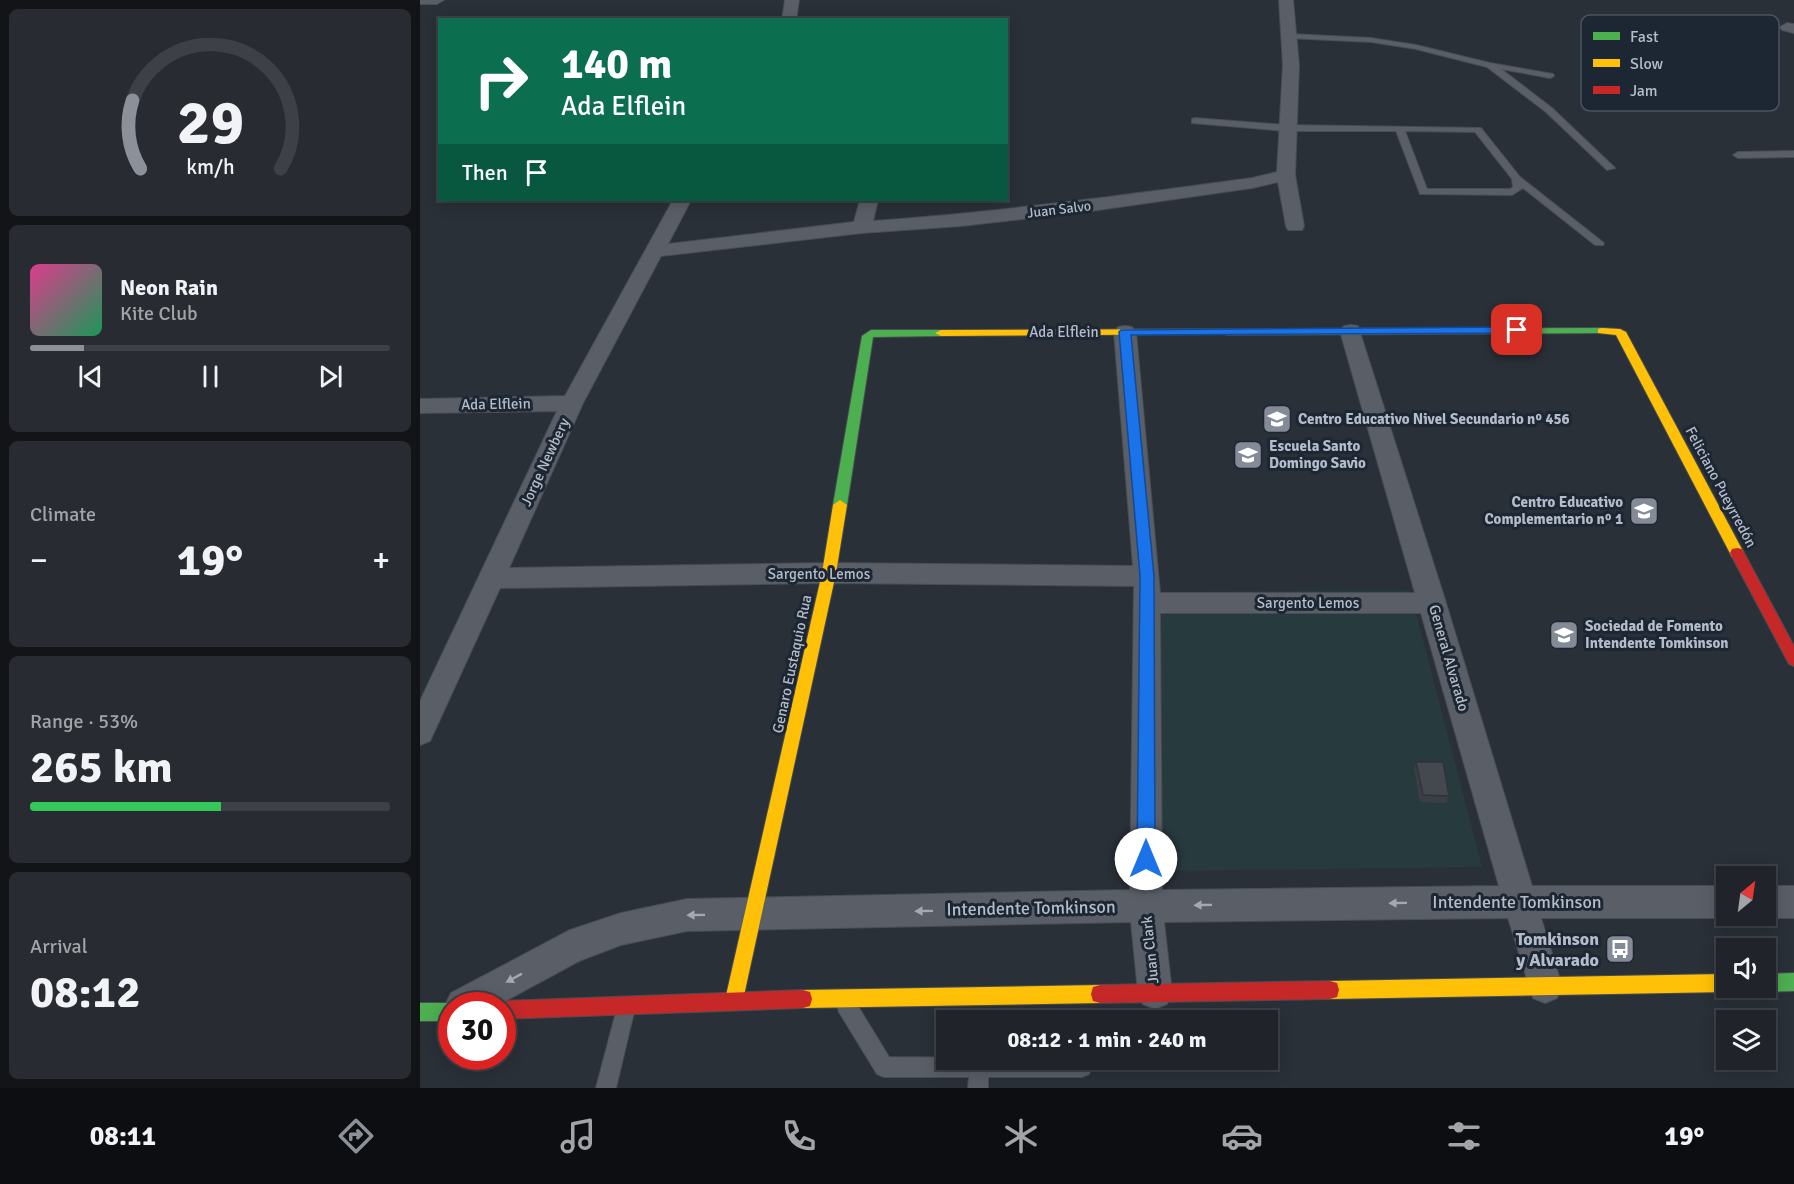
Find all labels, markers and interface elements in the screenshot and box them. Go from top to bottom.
legend [1581,15,1779,111]
text: Fast [1630,27,1659,47]
text: 140 m [561,39,672,90]
icon: right [462,42,540,120]
text: Slow [1630,54,1664,74]
text: Jam [1630,81,1658,101]
text: 29 [176,85,244,162]
text: Ada Elflein [561,90,686,123]
text: km/h [186,155,234,181]
icon: arrive [520,156,553,189]
text: Then [462,159,508,186]
street label: Juan Salvo [1026,197,1092,222]
text: Neon Rain [120,274,218,301]
text: Kite Club [120,301,198,326]
pin [1491,304,1542,355]
icon: arrive [1500,313,1533,346]
street label: Ada Elflein [1029,323,1099,341]
icon: previous [74,360,107,393]
icon: pause [194,360,227,393]
icon: next [314,360,347,393]
street label: Ada Elflein [461,394,531,414]
school or university icon: Centro Educativo Nivel Secundario nº 456 [1261,403,1293,435]
place label: Centro Educativo Nivel Secundario nº 456 [1298,410,1570,428]
street label: Jorge Newbery [517,415,573,509]
street label: Feliciano Pueyrredón [1681,423,1761,551]
place label: Escuela Santo Domingo Savio [1269,437,1366,472]
school or university icon: Escuela Santo Domingo Savio [1232,439,1264,471]
place label: Centro Educativo Complementario nº 1 [1485,493,1623,528]
school or university icon: Centro Educativo Complementario nº 1 [1628,495,1660,527]
text: Climate [30,502,96,527]
text: 19° [177,533,243,588]
text: − [30,540,48,581]
text: + [372,540,390,581]
street label: Sargento Lemos [768,565,871,583]
street label: Genaro Eustaquio Rua [769,593,815,735]
street label: Sargento Lemos [1257,594,1360,612]
street label: General Alvarado [1425,603,1473,714]
place label: Sociedad de Fomento Intendente Tomkinson [1585,617,1729,652]
school or university icon: Sociedad de Fomento Intendente Tomkinson [1548,619,1580,651]
text: Range · 53% [30,709,138,734]
text: 265 km [30,740,173,795]
position arrow [1114,827,1178,891]
north arrow [1716,866,1776,926]
map controls [1716,866,1776,1070]
street label: Intendente Tomkinson [1432,891,1602,913]
street label: Intendente Tomkinson [946,896,1116,920]
one-way arrow [1388,898,1407,908]
one-way arrow [1193,900,1212,910]
one-way arrow [915,906,934,915]
one-way arrow [687,910,706,920]
street label: Juan Clark [1137,915,1163,985]
place label: Tomkinson y Alvarado [1515,928,1599,971]
bus stop icon: Tomkinson y Alvarado [1604,933,1636,965]
text: Arrival [30,934,88,959]
button: sound [1716,938,1776,998]
text: 08:12 [30,965,140,1020]
one-way arrow [505,973,522,983]
speed limit sign: 30 [438,992,516,1070]
button: layers [1716,1010,1776,1070]
text: 08:12 · 1 min · 240 m [1007,1026,1207,1053]
icon: directions [335,1115,377,1157]
icon: music [557,1115,599,1157]
icon: phone [778,1115,820,1157]
icon: climate [1000,1115,1042,1157]
icon: car [1221,1115,1263,1157]
icon: filters [1443,1115,1485,1157]
text: 08:11 [90,1120,156,1153]
text: 19° [1664,1120,1704,1153]

